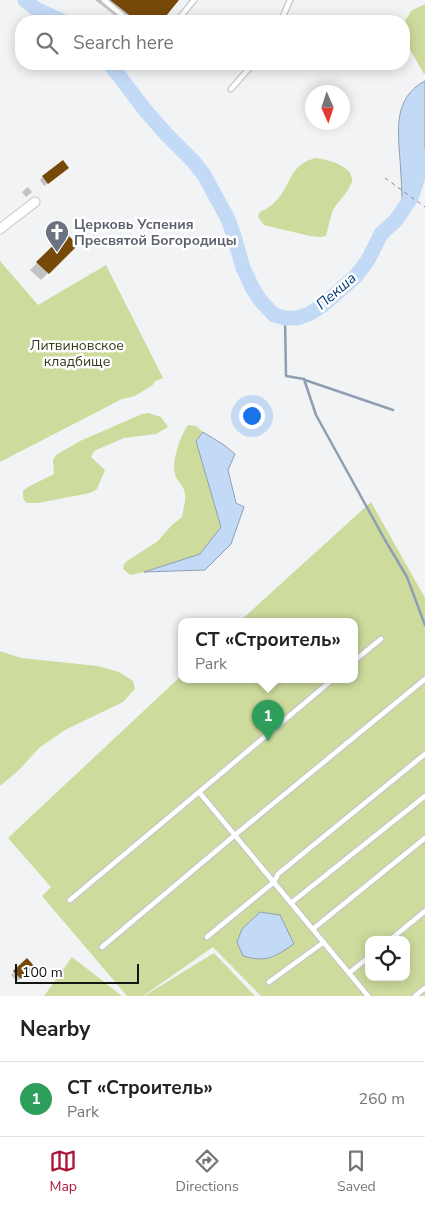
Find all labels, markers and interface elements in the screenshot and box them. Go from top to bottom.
search box [15,15,410,70]
icon: search [33,29,61,57]
text: Search here [73,30,174,56]
north arrow [305,85,350,130]
place label: Церковь Успения Пресвятой Богородицы [74,215,237,250]
church icon: Церковь Успения Пресвятой Богородицы [44,219,70,253]
water label: Пекша [312,268,360,314]
park label: Литвиновское кладбище [30,336,124,371]
your location [239,403,265,429]
popup [178,618,358,683]
text: СТ «Строитель» [195,627,341,653]
text: Park [195,653,227,675]
pin: 1 [252,700,284,741]
map controls [365,936,410,981]
button: locate [365,936,410,981]
scale bar [15,961,139,984]
text: 100 m [22,963,63,982]
text: Nearby [20,1015,90,1043]
text: СТ «Строитель» [67,1075,213,1101]
text: 1 [31,1088,41,1110]
text: 260 m [358,1088,405,1110]
text: Park [67,1101,99,1123]
tab: Map [49,1147,77,1196]
tab: Directions [176,1147,239,1196]
tab: Saved [337,1147,376,1196]

